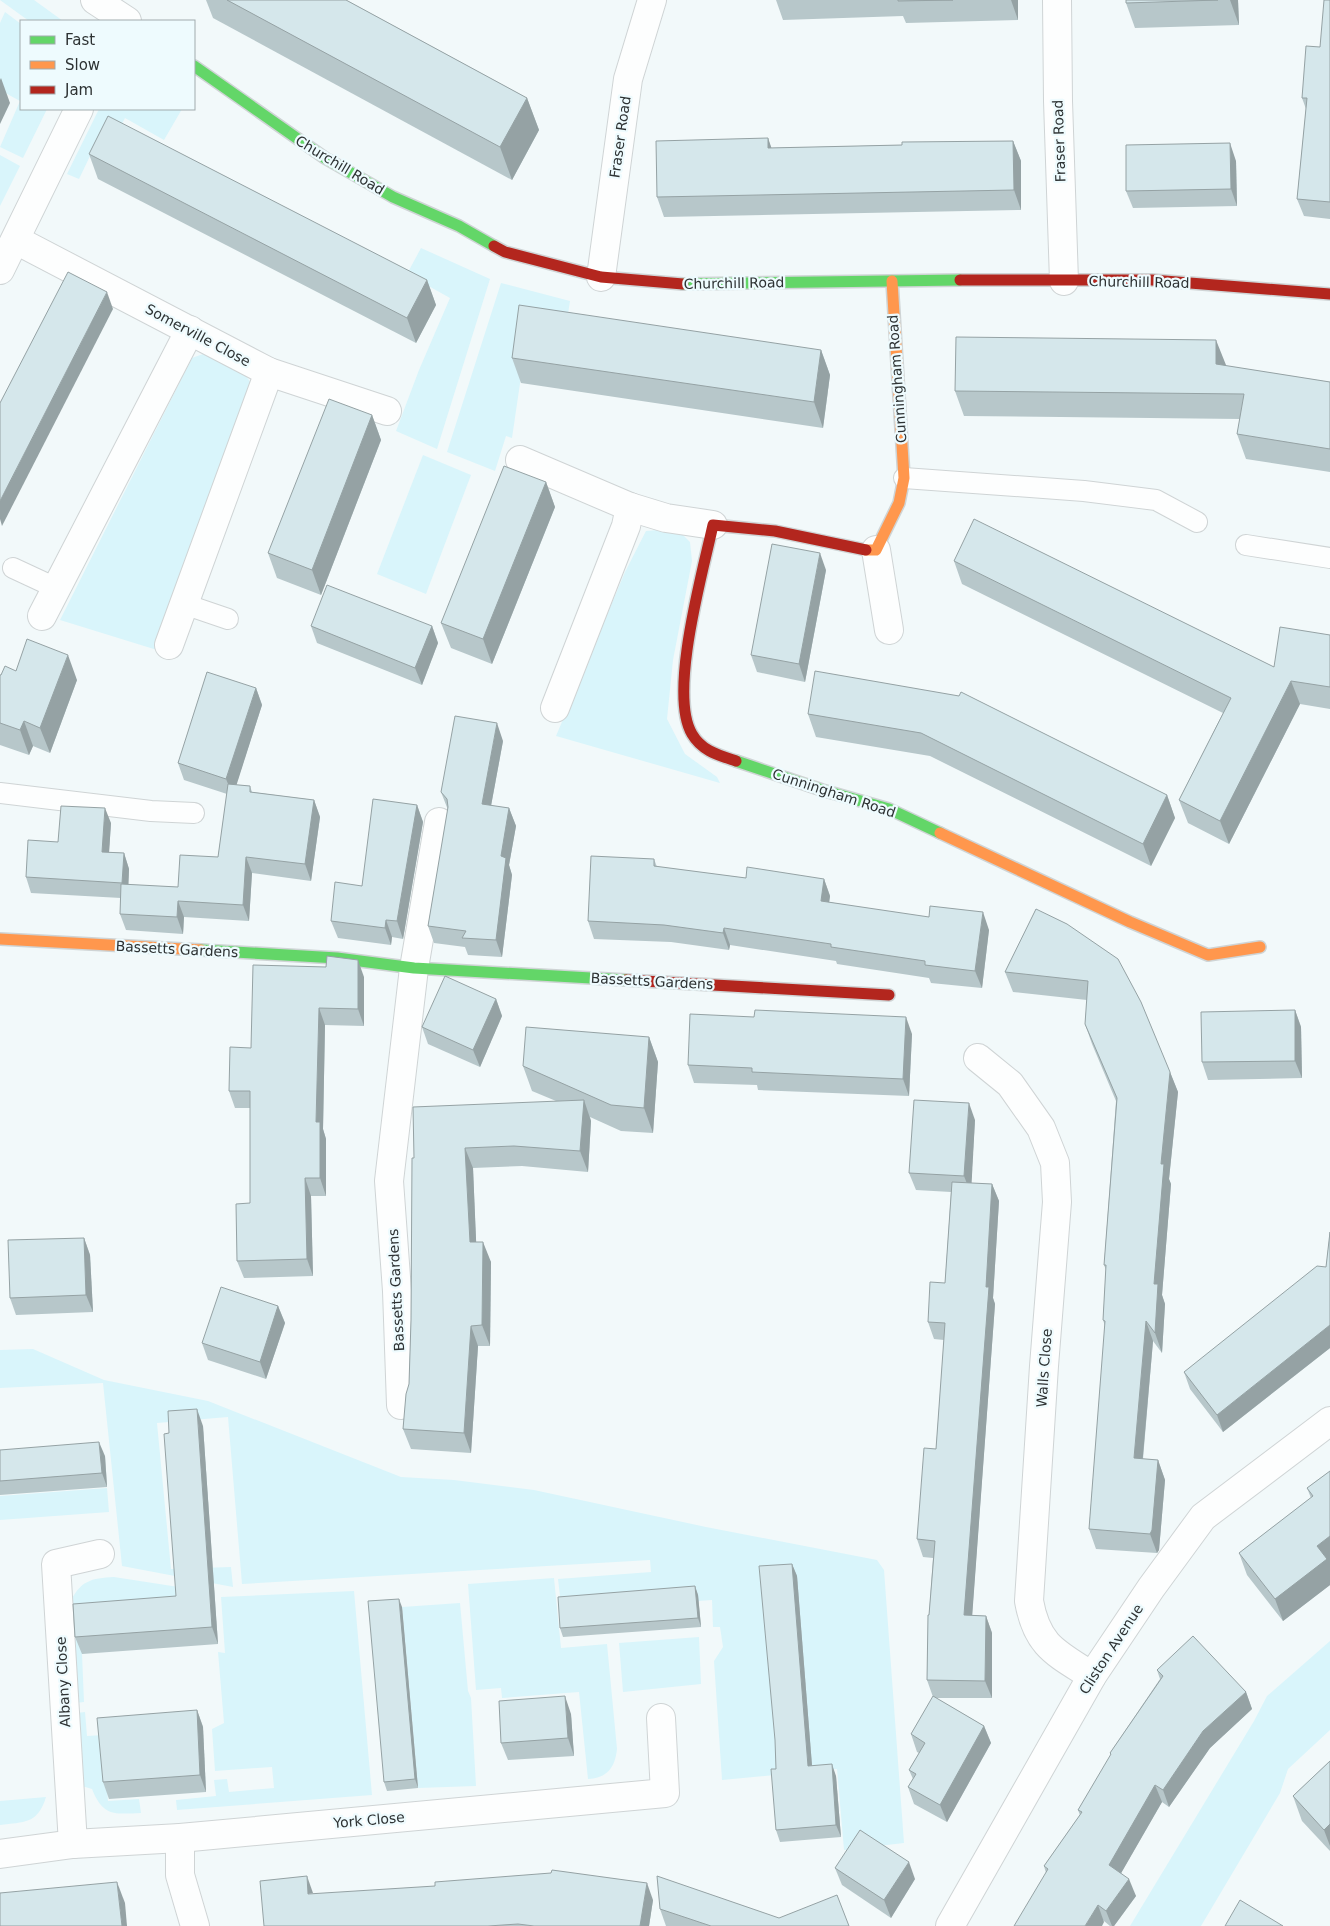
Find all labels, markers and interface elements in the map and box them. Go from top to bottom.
legend [20,20,195,110]
text: Fast [65,31,95,49]
text: Slow [65,56,100,74]
text: Jam [64,81,93,99]
street label: Fraser Road [606,95,634,179]
street label: Fraser Road [1050,99,1068,183]
street label: Churchill Road [293,132,387,198]
street label: Churchill Road [1088,273,1190,291]
street label: Churchill Road [683,274,785,292]
street label: Somerville Close [143,301,253,369]
street label: Cunningham Road [885,314,909,444]
street label: Cunningham Road [770,766,898,820]
street label: Bassetts Gardens [115,938,239,960]
street label: Bassetts Gardens [590,970,714,992]
street label: Bassetts Gardens [385,1228,407,1352]
street label: Walls Close [1033,1328,1055,1408]
street label: Cliston Avenue [1076,1601,1146,1697]
street label: Albany Close [53,1636,73,1728]
street label: York Close [332,1809,405,1831]

